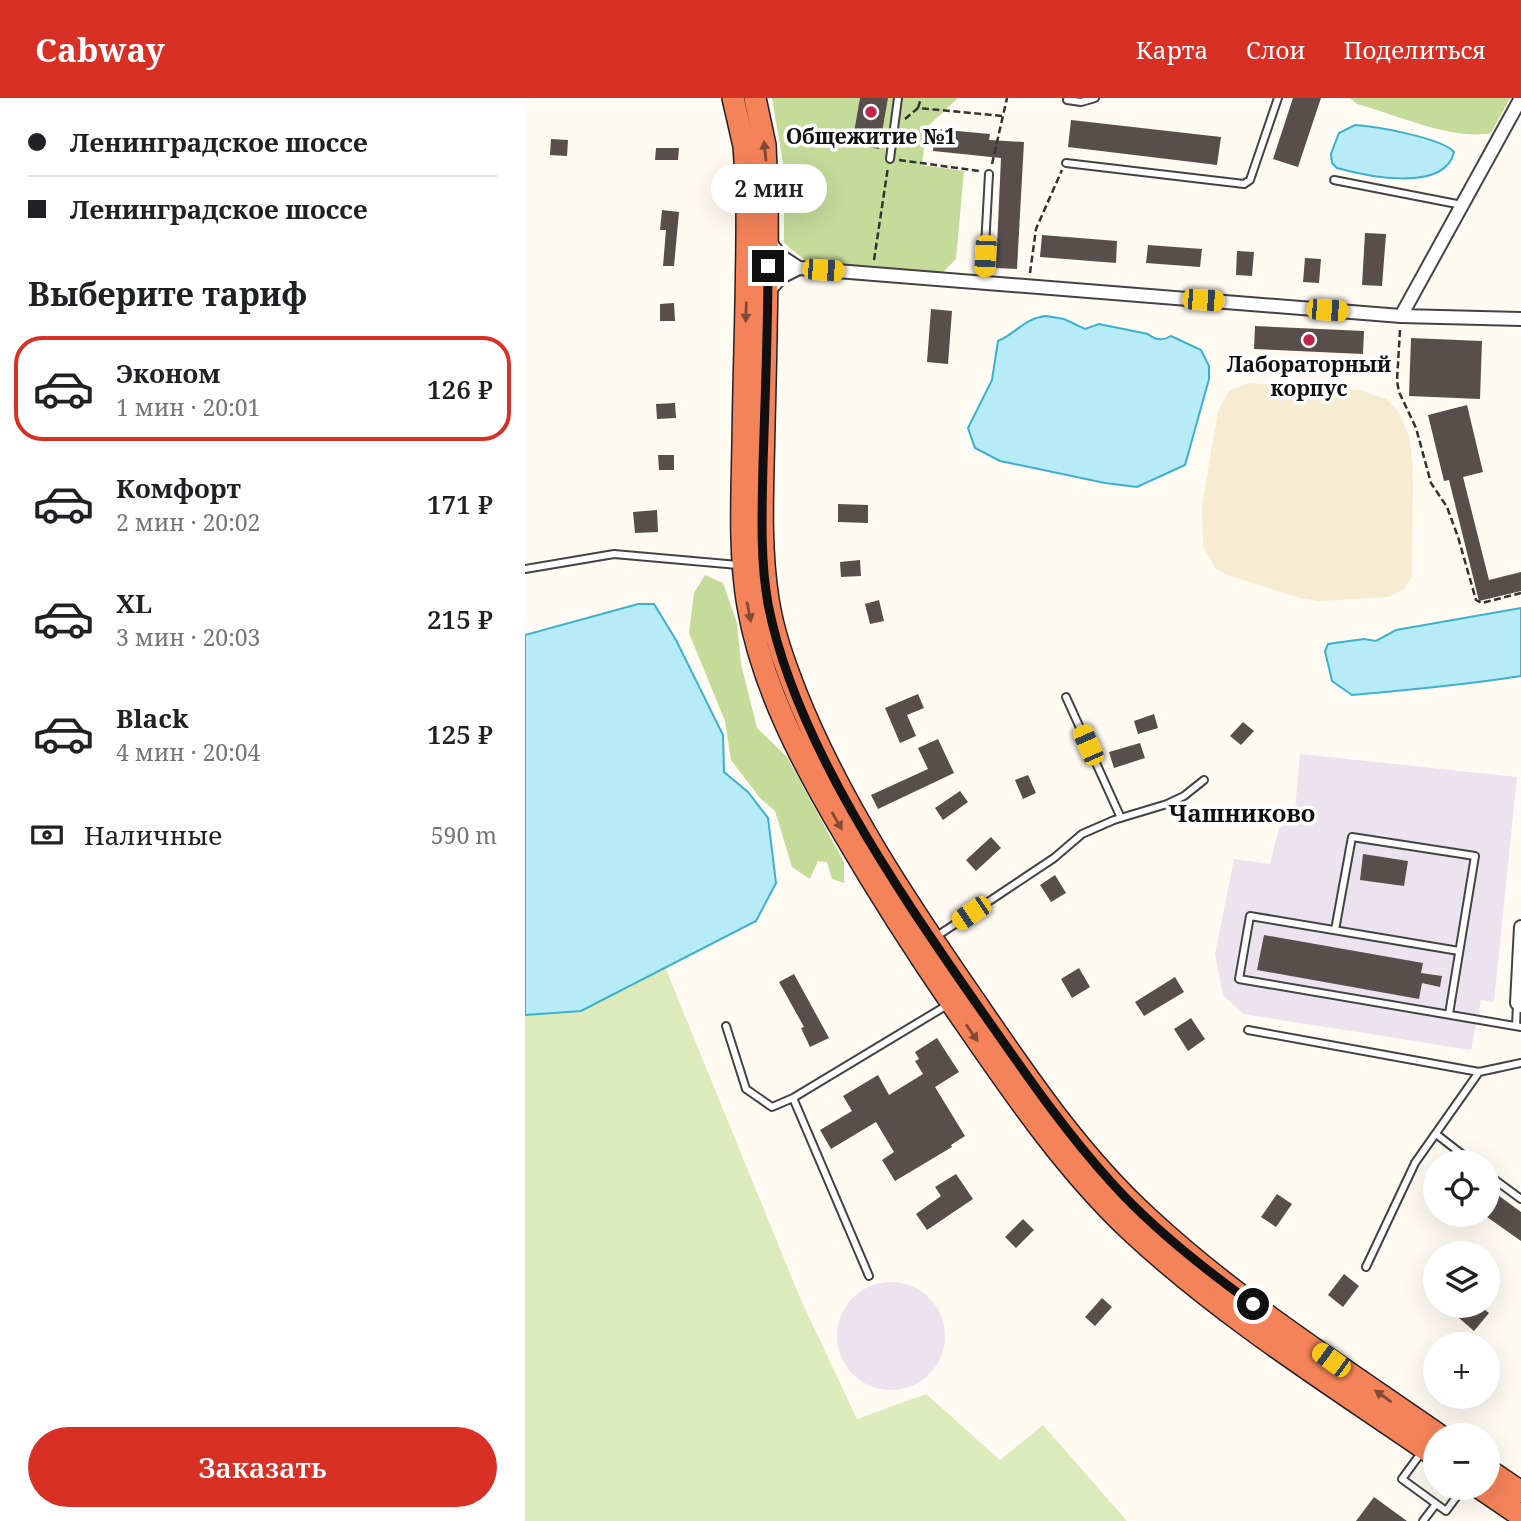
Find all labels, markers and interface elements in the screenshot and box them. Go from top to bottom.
text: Cabway [35,27,165,72]
text: Карта [1136,33,1208,66]
text: Слои [1246,33,1306,66]
text: Поделиться [1344,33,1486,66]
marker: Общежитие №1 [863,104,879,120]
place label: Общежитие №1 [786,122,956,150]
text: Ленинградское шоссе [70,124,368,160]
one-way arrow [759,140,770,162]
callout: 2 мин [710,164,826,214]
text: 2 мин [734,172,804,204]
text: Ленинградское шоссе [70,191,368,227]
car [974,234,997,278]
route end [752,250,784,282]
car [802,258,845,282]
text: Выберите тариф [28,272,307,315]
car [1182,288,1225,312]
car [1306,298,1349,322]
one-way arrow [740,301,752,323]
marker: Лабораторный корпус [1301,332,1317,348]
place label: Лабораторный корпус [1227,350,1391,402]
text: Эконом [116,355,220,391]
icon: car [32,357,95,420]
text: 126 ₽ [427,371,493,407]
text: 1 мин · 20:01 [116,391,260,423]
text: Комфорт [116,470,241,506]
icon: car [32,472,95,535]
text: 171 ₽ [427,486,493,522]
text: 2 мин · 20:02 [116,506,260,538]
text: XL [116,585,152,621]
icon: car [32,587,95,650]
text: 215 ₽ [427,601,493,637]
one-way arrow [744,601,755,623]
text: 3 мин · 20:03 [116,621,260,653]
text: Black [116,700,189,736]
icon: car [32,702,95,765]
text: 125 ₽ [427,716,493,752]
car [1070,722,1107,768]
text: 4 мин · 20:04 [116,736,260,768]
district label: Чашниково [1169,796,1315,829]
one-way arrow [831,812,843,831]
icon: cash [28,816,66,854]
text: Наличные [84,817,222,853]
text: 590 m [431,819,497,851]
car [948,893,995,933]
one-way arrow [965,1024,979,1042]
map controls [1423,1150,1500,1500]
button: locate [1423,1150,1500,1227]
button: layers [1423,1241,1500,1318]
route start [1237,1288,1269,1320]
button: + [1423,1332,1500,1409]
car [1308,1339,1355,1381]
one-way arrow [1374,1389,1392,1403]
button: − [1423,1423,1500,1500]
button: Заказать [28,1427,497,1507]

